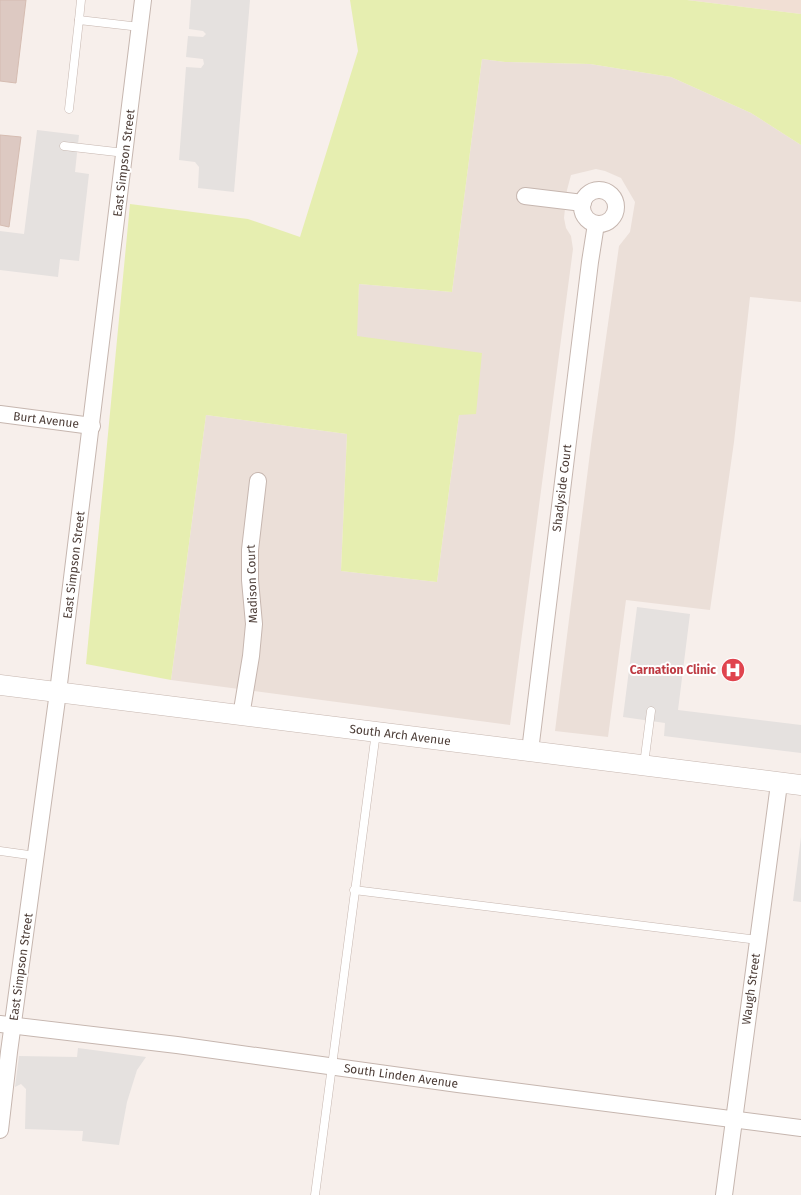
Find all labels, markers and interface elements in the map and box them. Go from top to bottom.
street label: East Simpson Street [110,108,138,218]
street label: Burt Avenue [12,409,80,431]
street label: Shadyside Court [550,443,574,533]
street label: East Simpson Street [60,510,88,620]
street label: Madison Court [244,544,260,624]
hospital icon: Carnation Clinic [720,657,746,683]
place label: Carnation Clinic [630,663,716,677]
street label: South Arch Avenue [349,722,451,748]
street label: East Simpson Street [7,912,36,1022]
street label: Waugh Street [739,952,763,1026]
street label: South Linden Avenue [343,1061,459,1091]

